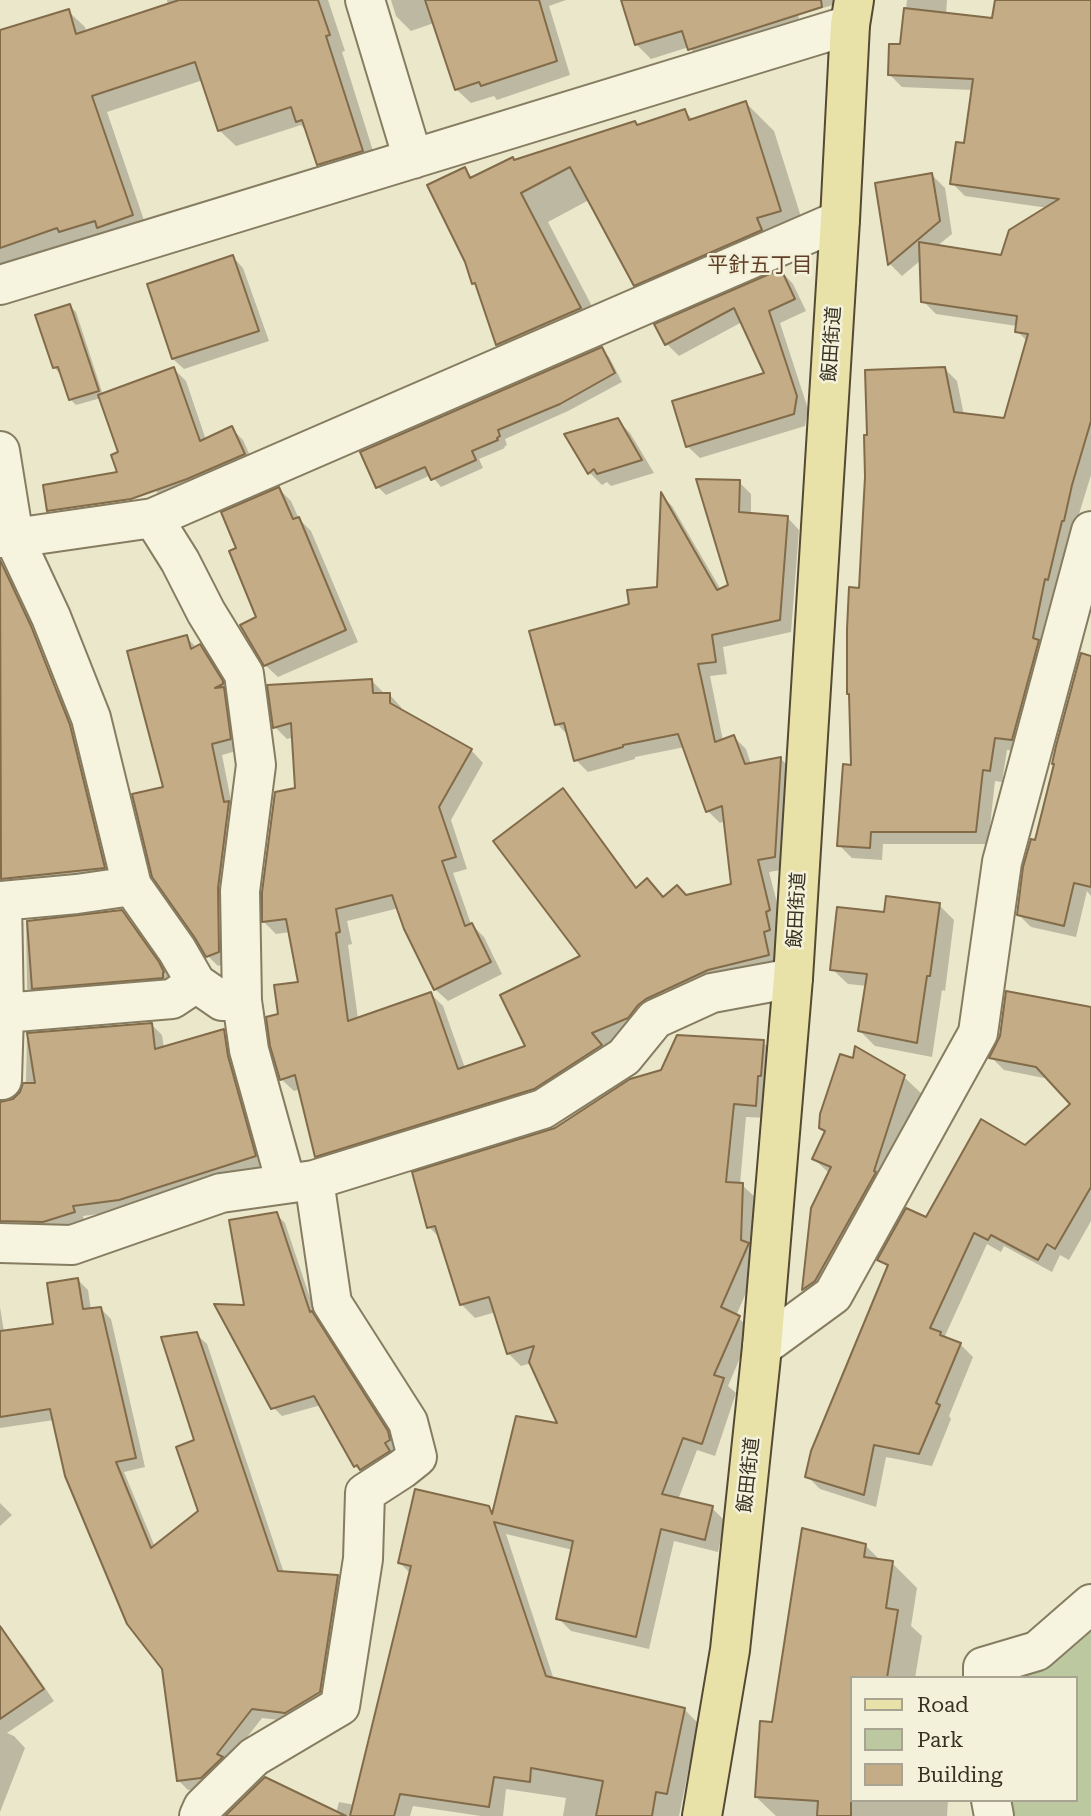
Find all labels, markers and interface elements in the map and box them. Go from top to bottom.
district label: 平針五丁目 [708,253,812,279]
street label: 飯田街道 [818,305,846,383]
street label: 飯田街道 [784,871,810,949]
street label: 飯田街道 [734,1436,764,1514]
legend [850,1676,1077,1802]
text: Road [917,1693,969,1717]
text: Park [917,1728,963,1752]
text: Building [917,1763,1003,1787]

